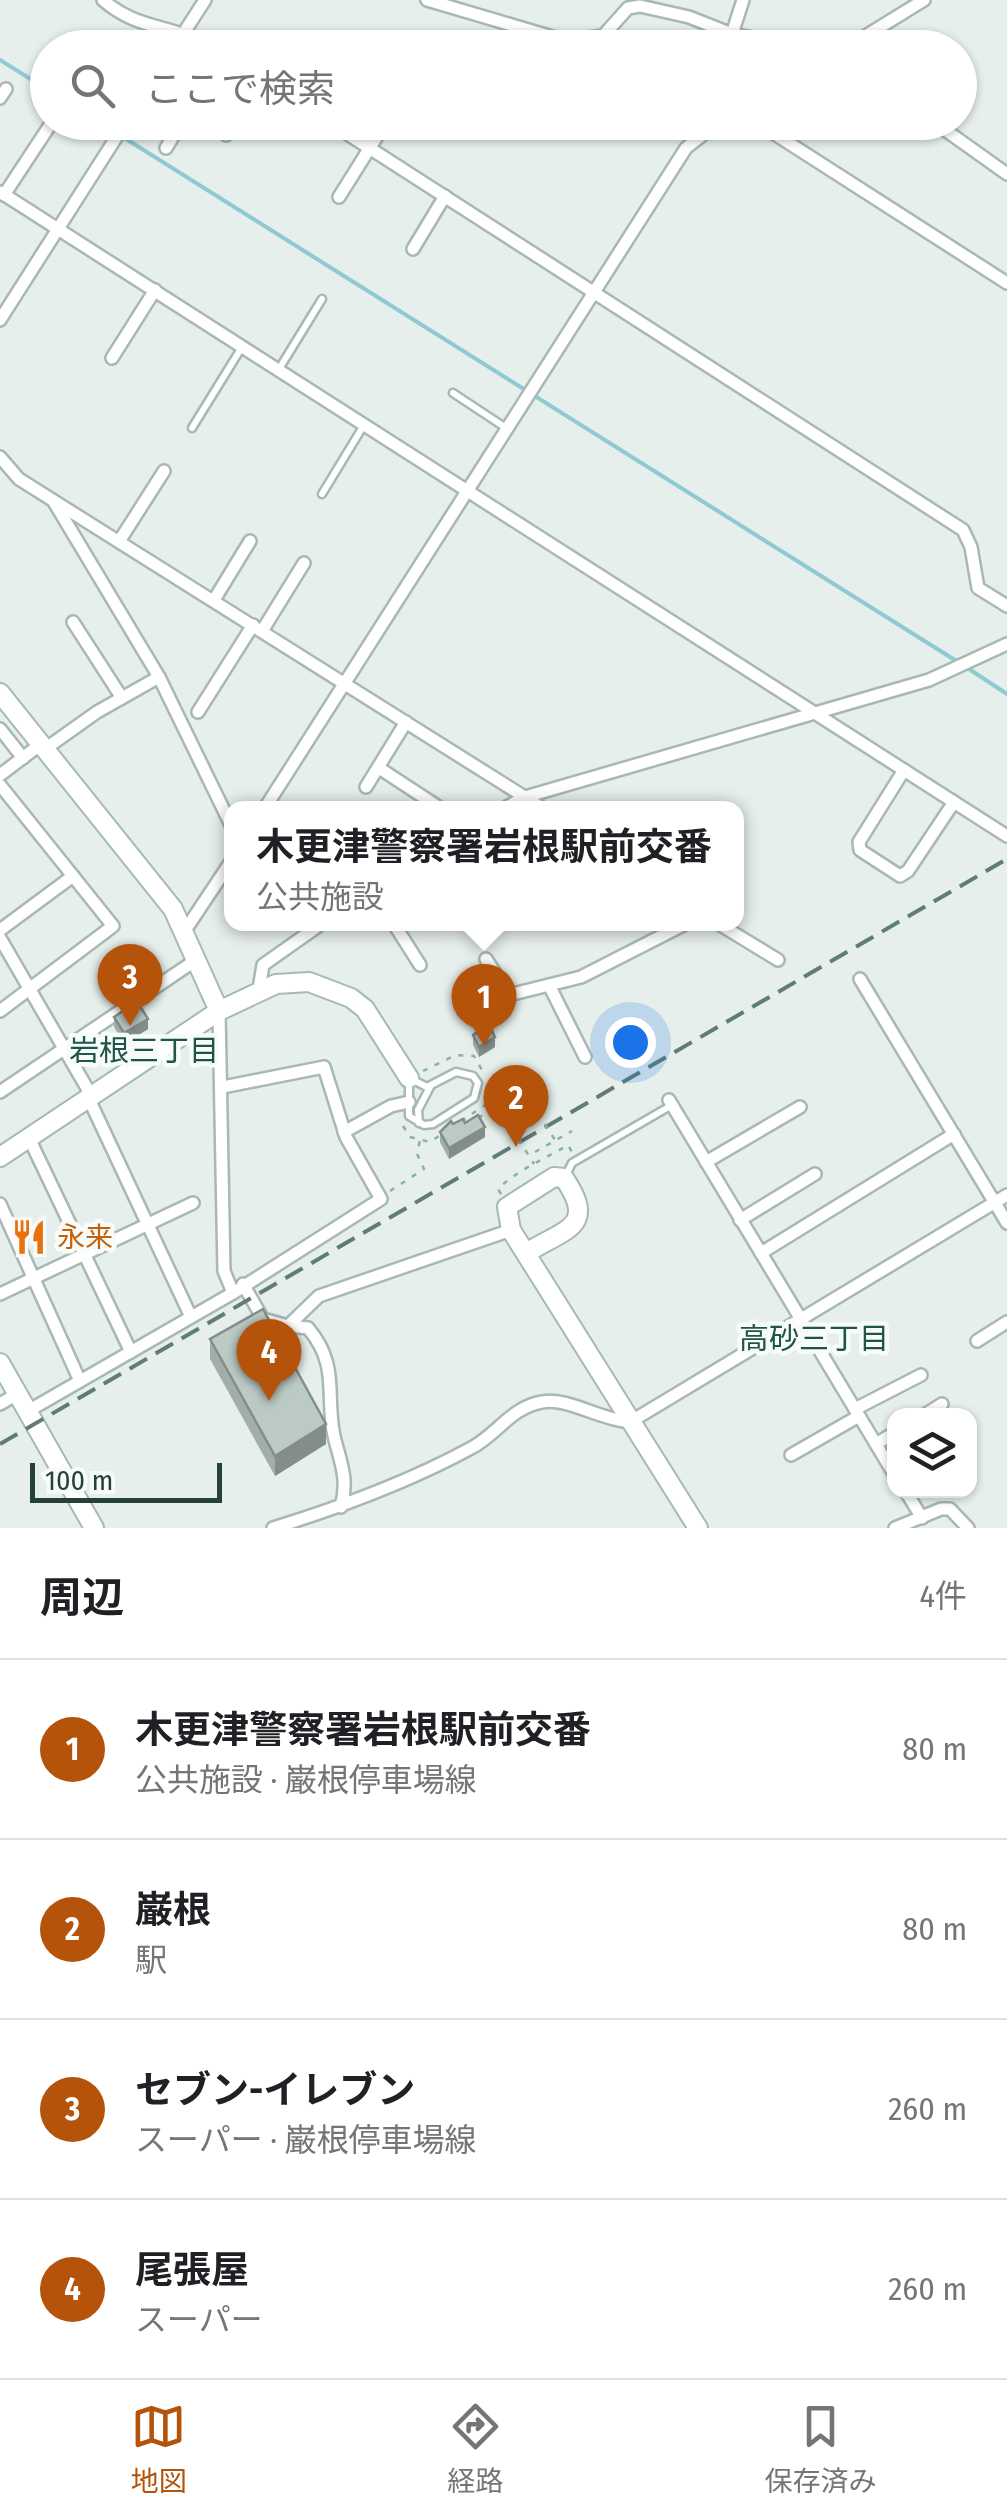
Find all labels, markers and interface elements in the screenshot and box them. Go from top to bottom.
search box [30,30,977,140]
icon: search [65,58,120,113]
text: ここで検索 [145,66,335,112]
popup [224,801,744,931]
text: 木更津警察署岩根駅前交番 [256,824,712,870]
text: 公共施設 [256,878,384,916]
pin: 3 [98,944,162,1026]
pin: 1 [452,964,516,1046]
your location [605,1017,656,1068]
district label: 岩根三丁目 [69,1033,219,1069]
pin: 2 [484,1064,548,1147]
restaurant icon: 永来 [10,1218,48,1256]
place label: 永来 [57,1221,113,1254]
pin: 4 [236,1318,302,1401]
district label: 高砂三丁目 [739,1321,889,1357]
map controls [887,1408,977,1498]
button: layers [887,1408,977,1498]
scale bar [30,1458,222,1502]
text: 100 m [45,1464,113,1497]
text: 周辺 [40,1573,124,1623]
text: 4件 [920,1577,967,1615]
text: 木更津警察署岩根駅前交番 [135,1707,591,1753]
text: 1 [66,1730,79,1768]
text: 80 m [902,1730,967,1768]
text: 公共施設 · 巌根停車場線 [135,1761,477,1799]
text: 巌根 [135,1887,211,1933]
text: 2 [65,1910,80,1948]
text: 80 m [902,1910,967,1948]
text: 駅 [135,1941,167,1979]
text: セブン-イレブン [135,2067,415,2113]
text: 3 [65,2090,80,2128]
text: 260 m [888,2090,967,2128]
text: スーパー · 巌根停車場線 [135,2121,477,2159]
text: 尾張屋 [135,2247,249,2293]
text: 4 [64,2270,81,2308]
text: 260 m [888,2270,967,2308]
text: スーパー [135,2301,263,2339]
tab: 地図 [130,2399,187,2499]
tab: 経路 [447,2399,504,2499]
tab: 保存済み [764,2399,877,2499]

